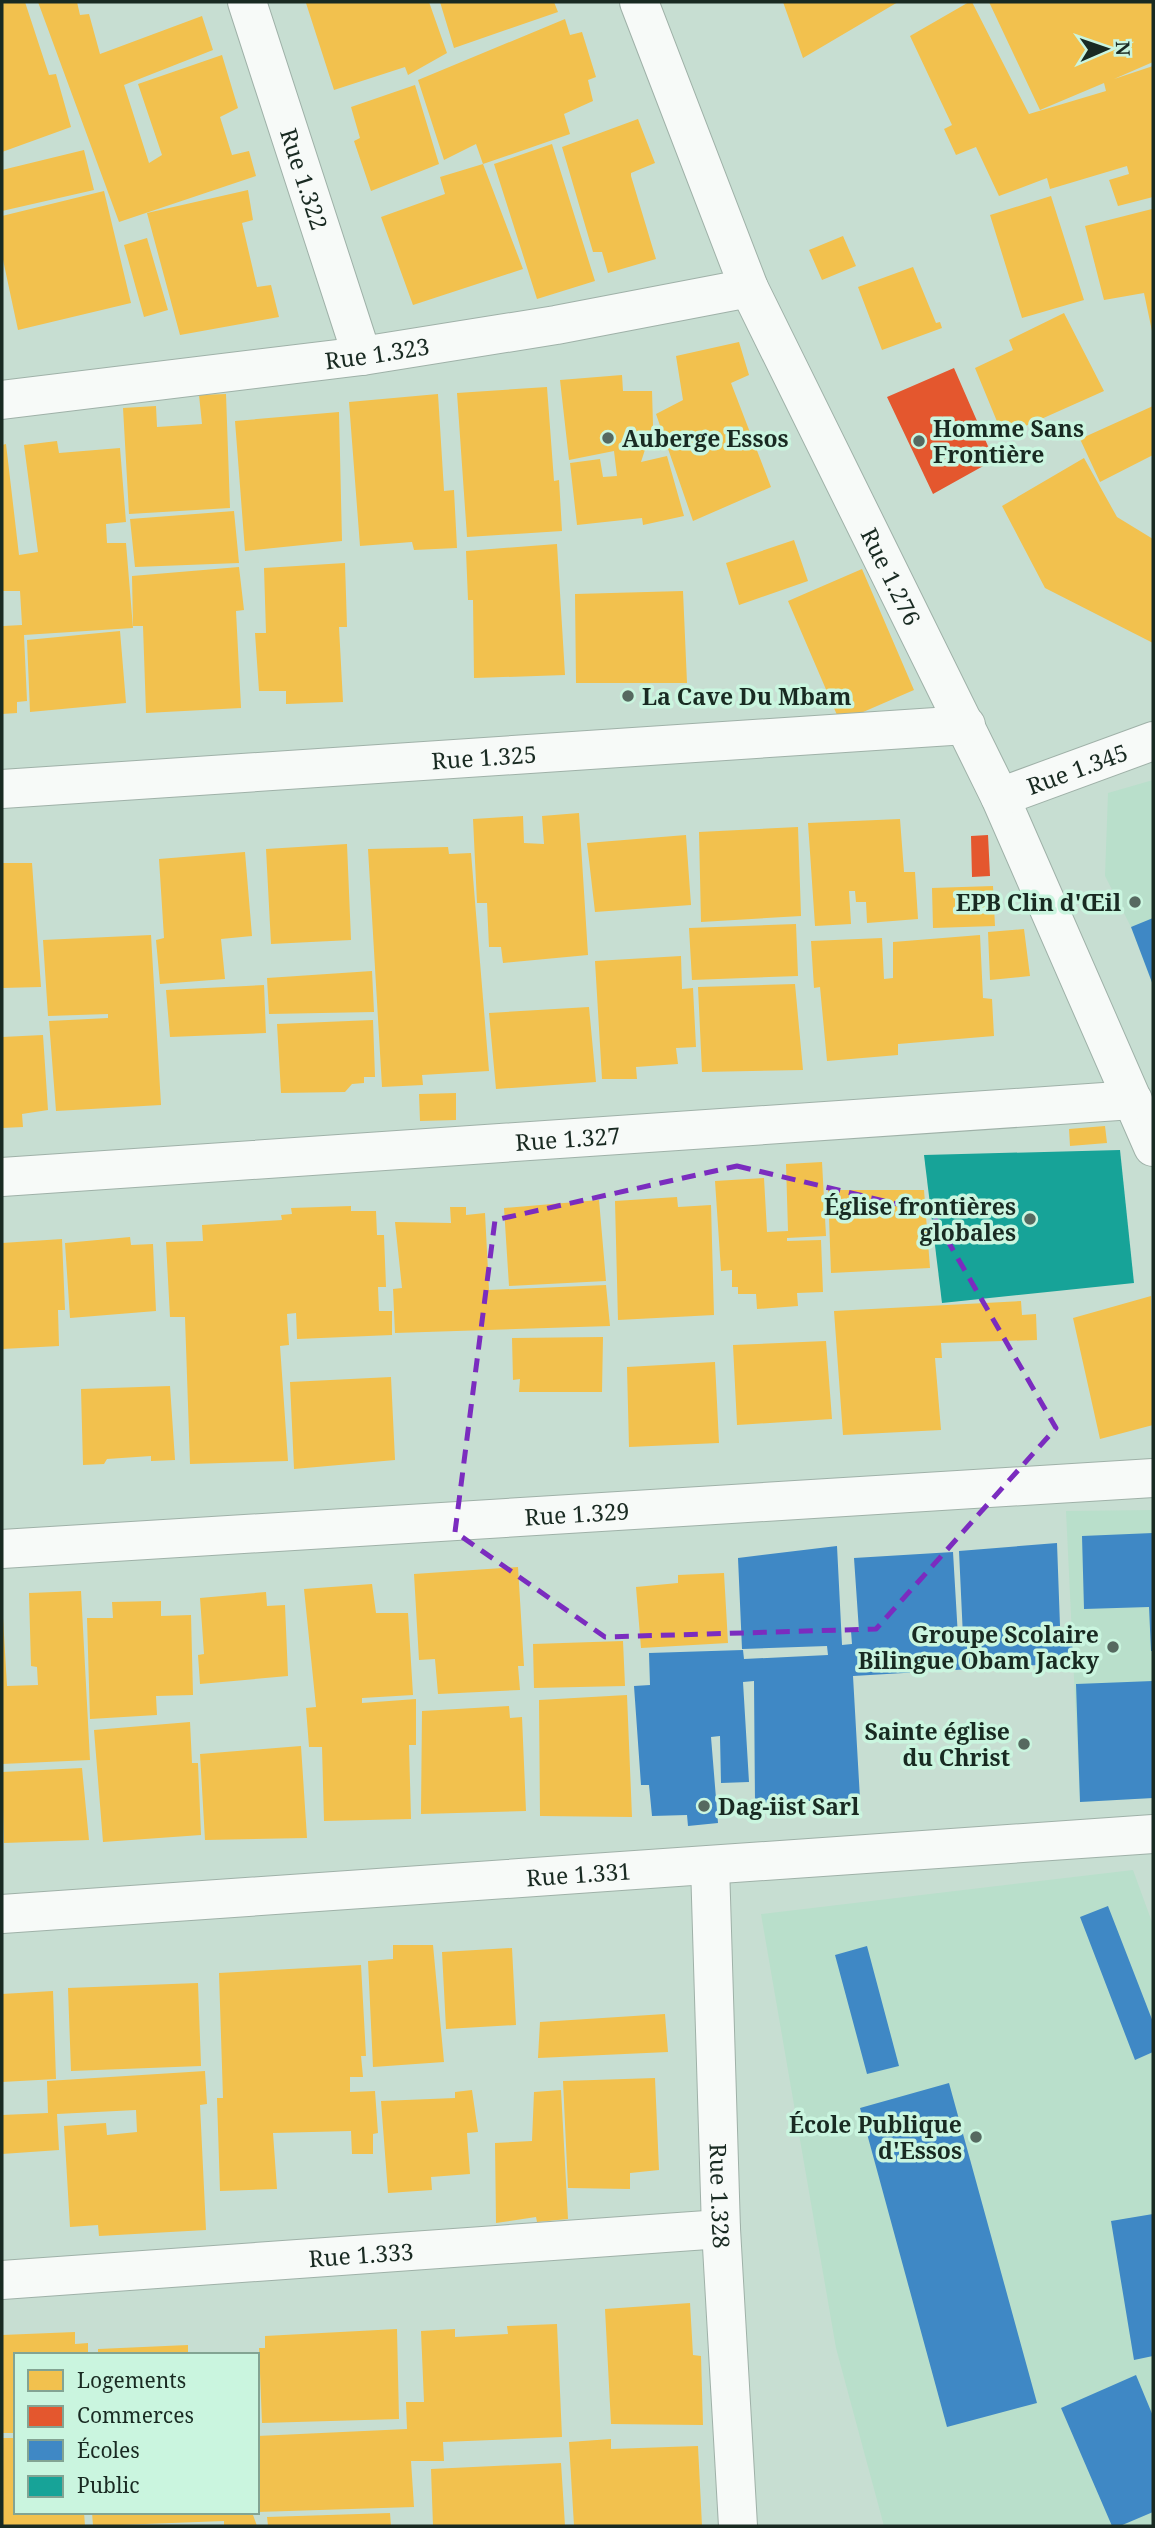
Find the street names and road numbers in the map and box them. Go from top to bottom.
street label: Rue 1.322 [273,124,336,234]
street label: Rue 1.323 [323,329,432,376]
street label: Rue 1.276 [854,522,929,631]
street label: Rue 1.345 [1022,736,1132,802]
street label: Rue 1.325 [430,738,537,776]
street label: Rue 1.327 [514,1119,621,1158]
street label: Rue 1.329 [523,1494,630,1533]
street label: Rue 1.331 [525,1854,632,1894]
street label: Rue 1.328 [702,2143,738,2249]
street label: Rue 1.333 [308,2235,415,2274]

